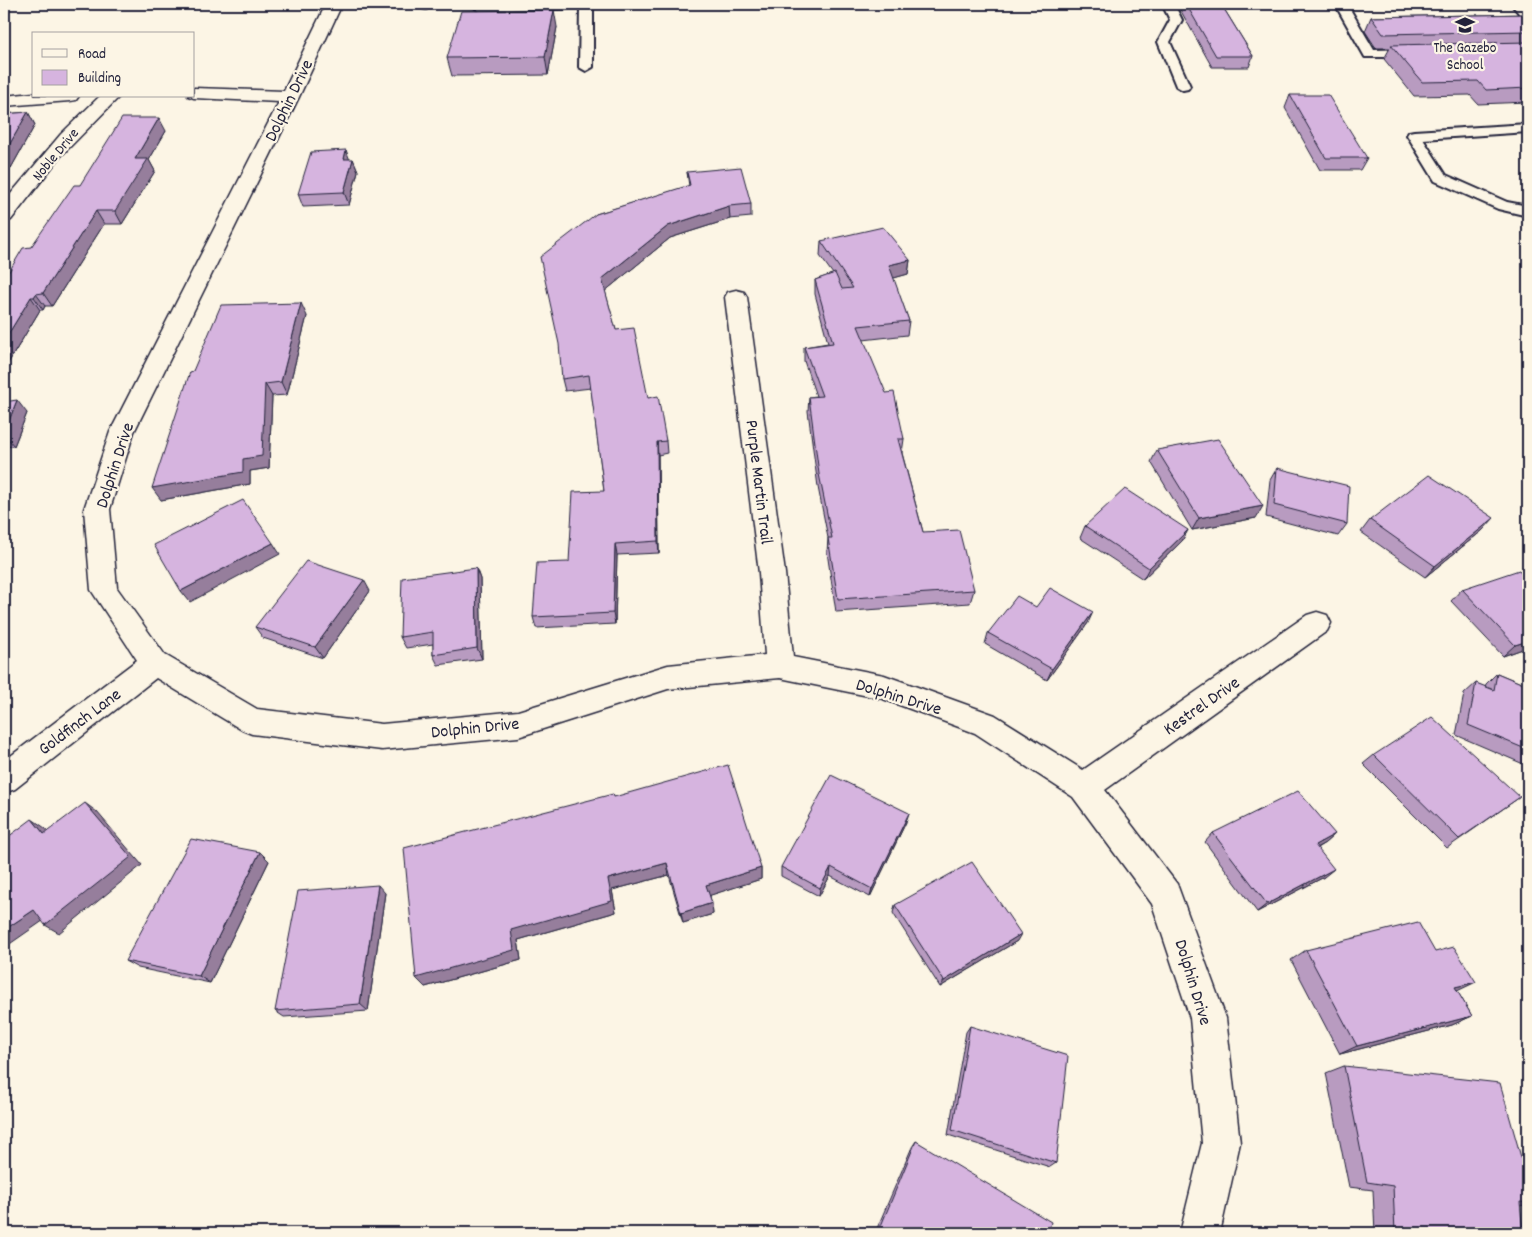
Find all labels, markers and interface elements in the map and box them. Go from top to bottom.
school or university icon: The Gazebo School [1454,14,1476,36]
legend [32,32,195,98]
place label: The Gazebo School [1434,38,1497,77]
text: Road [78,44,106,66]
street label: Dolphin Drive [260,56,321,146]
text: Building [78,68,121,90]
street label: Noble Drive [28,124,85,187]
street label: Purple Martin Trail [737,419,778,547]
street label: Dolphin Drive [91,420,142,512]
street label: Kestrel Drive [1159,671,1246,743]
street label: Dolphin Drive [852,673,944,723]
street label: Goldfinch Lane [34,683,127,763]
street label: Dolphin Drive [430,712,521,747]
street label: Dolphin Drive [1167,937,1217,1029]

